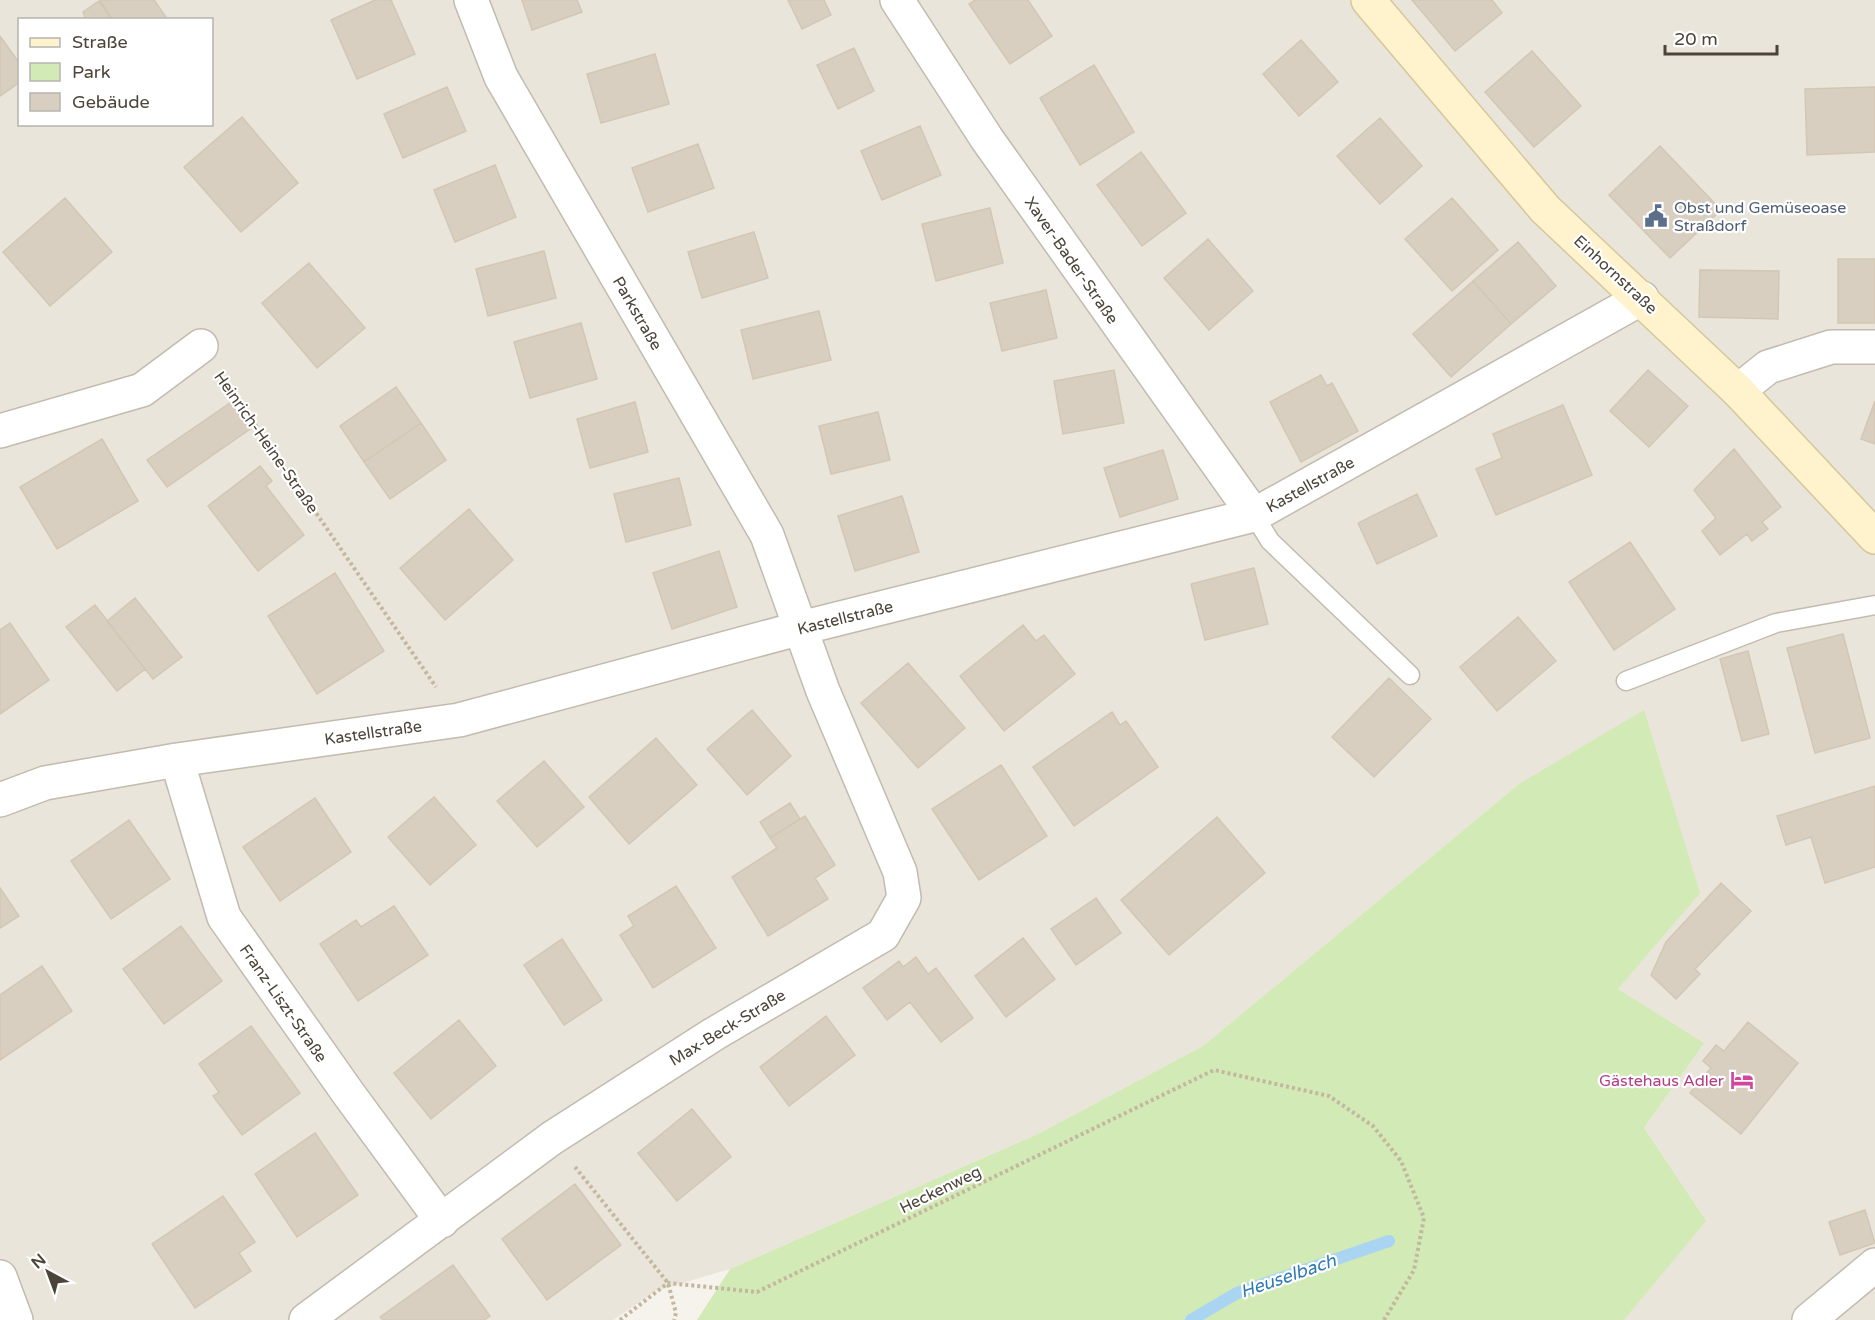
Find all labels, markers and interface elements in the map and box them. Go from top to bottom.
legend [18,18,213,126]
scale bar [1665,18,1778,56]
text: 20 m [1674,28,1718,50]
text: Straße [72,31,128,53]
text: Park [72,61,111,83]
text: Gebäude [72,91,150,113]
street label: Xaver-Bader-Straße [1020,193,1123,328]
place label: Obst und Gemüseoase Straßdorf [1674,198,1846,236]
public building icon: Obst und Gemüseoase Straßdorf [1643,203,1669,229]
street label: Einhornstraße [1569,231,1661,319]
street label: Parkstraße [608,273,666,354]
street label: Heinrich-Heine-Straße [210,368,323,518]
street label: Kastellstraße [1263,452,1358,517]
street label: Kastellstraße [795,596,895,640]
street label: Kastellstraße [323,716,423,750]
street label: Franz-Liszt-Straße [235,941,331,1066]
street label: Max-Beck-Straße [666,985,789,1071]
hotel icon: Gästehaus Adler [1729,1067,1755,1093]
place label: Gästehaus Adler [1599,1071,1725,1091]
street label: Heckenweg [896,1162,985,1218]
north arrow [18,1242,78,1302]
water label: Heuselbach [1237,1249,1340,1303]
text: N [27,1250,50,1273]

